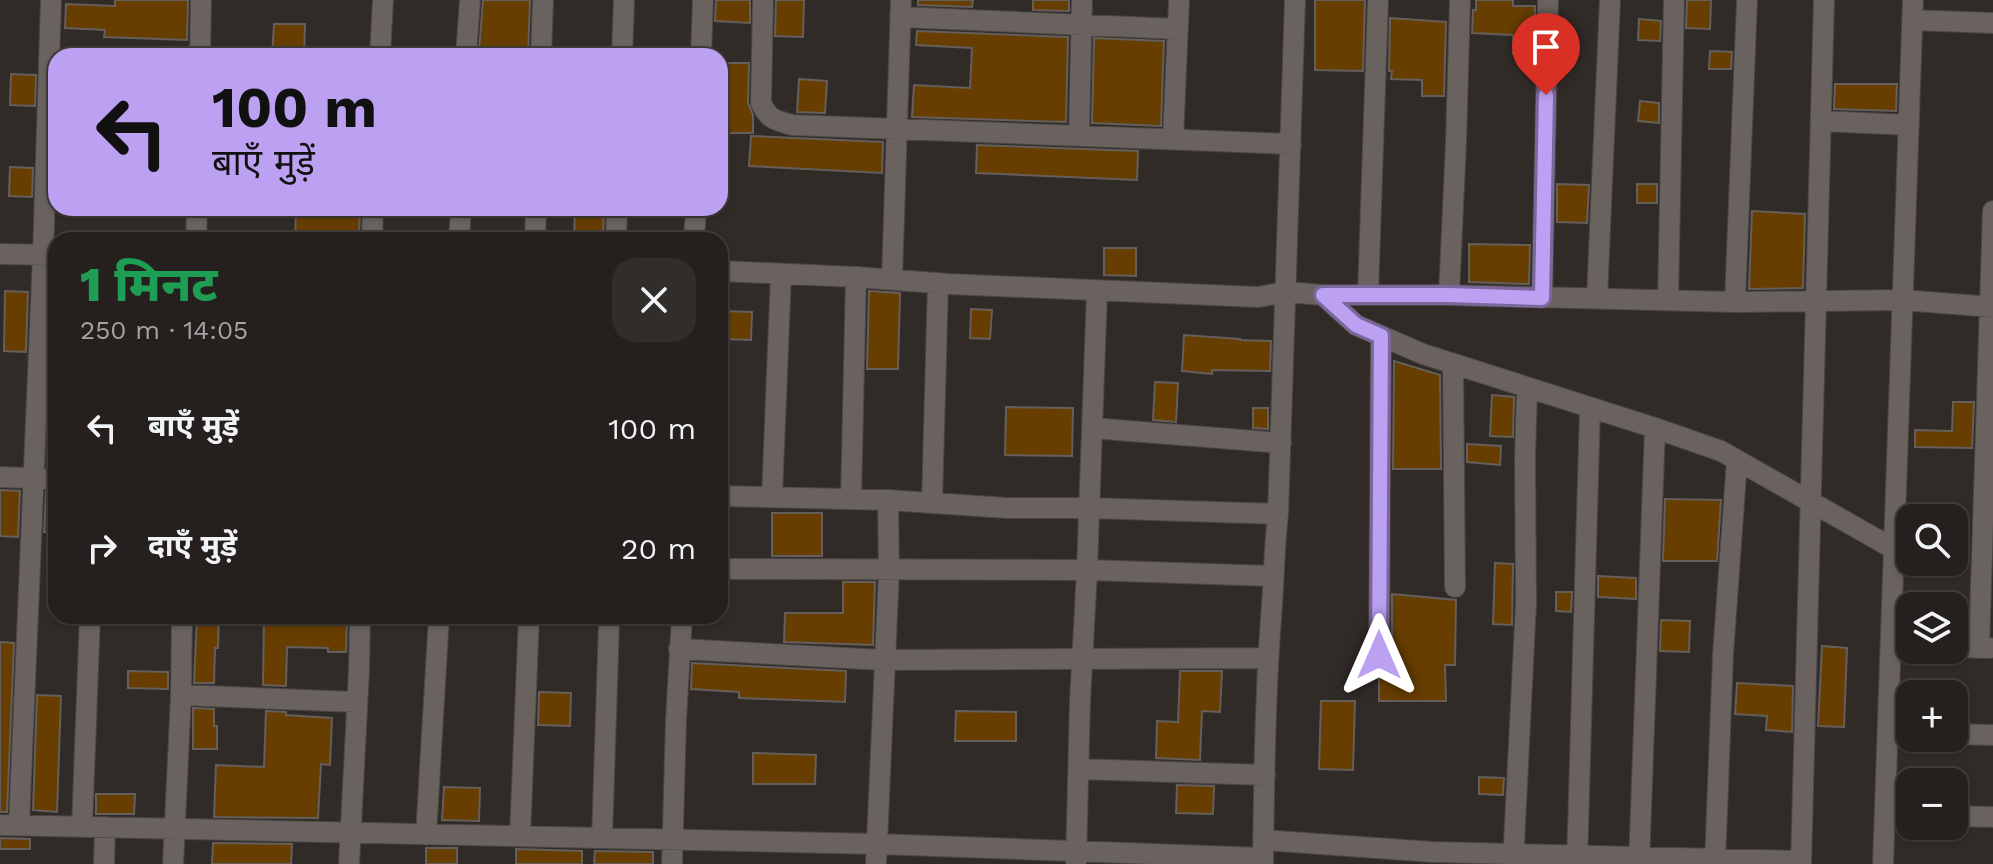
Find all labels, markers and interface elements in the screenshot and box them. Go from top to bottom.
pin [1512,13,1580,95]
icon: arrive [1524,25,1568,69]
text: 100 m [212,75,377,141]
icon: left [80,80,184,184]
text: बाएँ मुड़ें [212,142,315,184]
text: 1 मिनट [80,256,218,313]
button: close [612,258,696,342]
text: 250 m · 14:05 [80,315,248,345]
icon: left [80,406,124,450]
text: बाएँ मुड़ें [148,408,239,443]
text: 100 m [608,411,696,446]
map controls [1896,504,1968,840]
button: search [1896,504,1968,576]
icon: right [80,526,124,570]
text: दाएँ मुड़ें [148,528,237,563]
text: 20 m [621,531,696,566]
button: layers [1896,592,1968,664]
position arrow [1337,613,1421,697]
button: + [1896,680,1968,752]
button: − [1896,768,1968,840]

